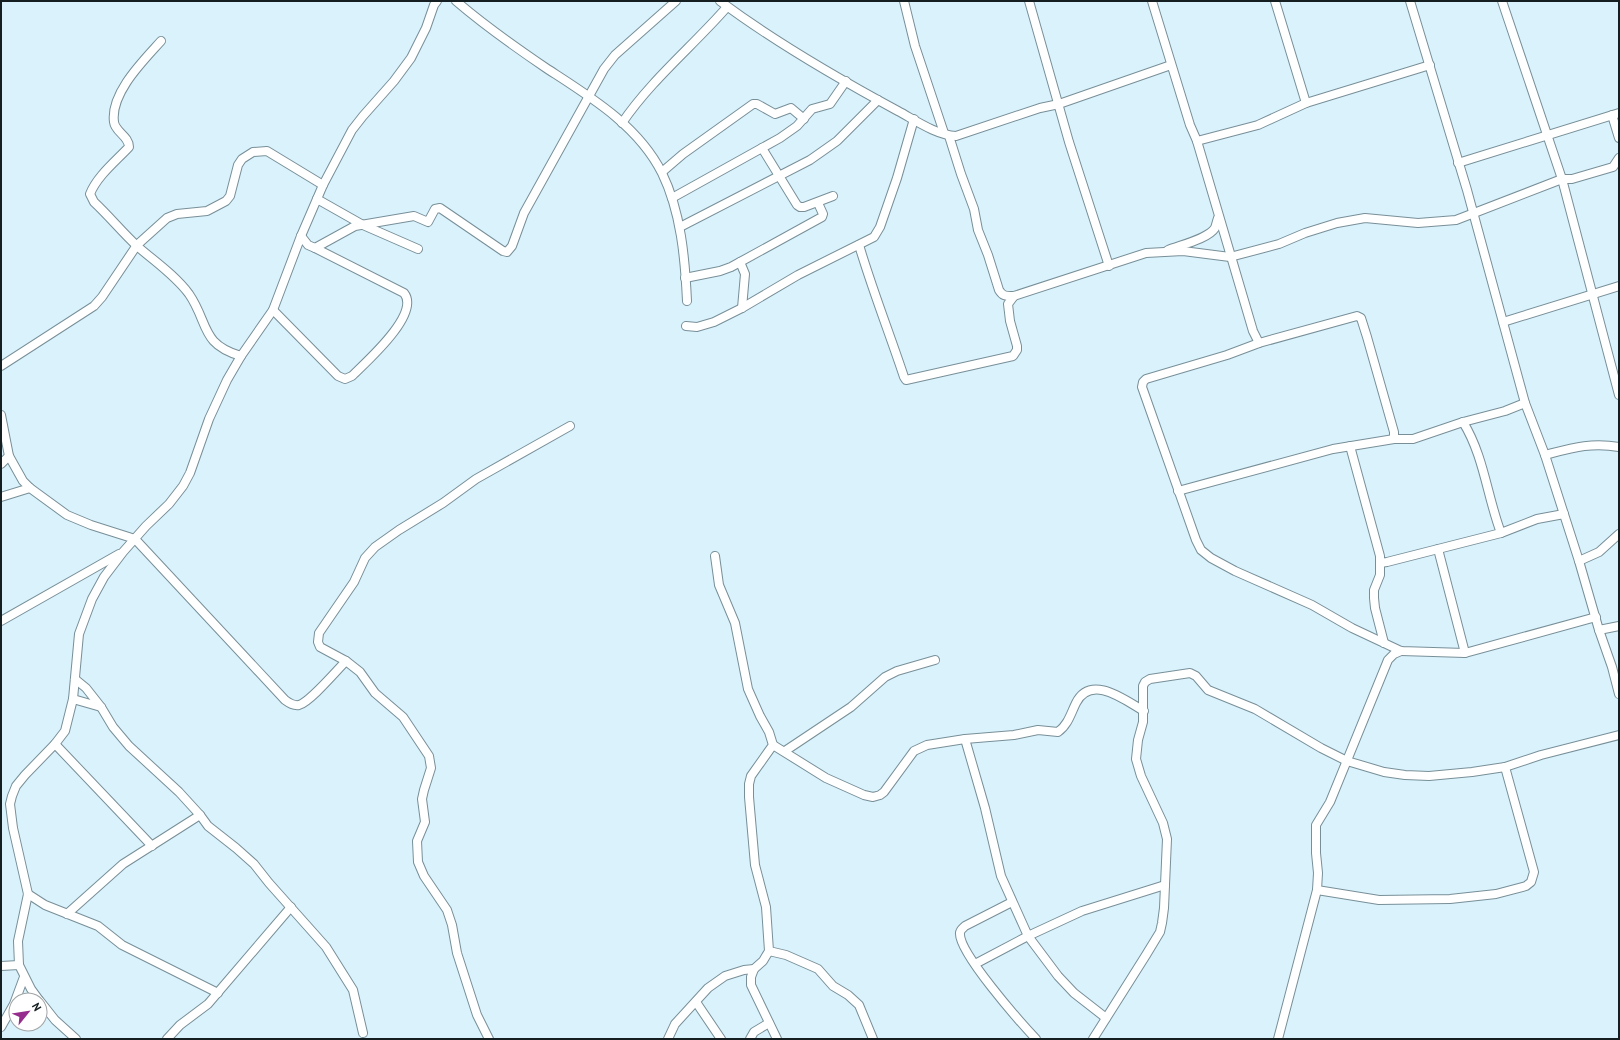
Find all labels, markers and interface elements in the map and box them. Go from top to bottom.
north arrow [8,992,48,1032]
text: N [29,1000,45,1014]

